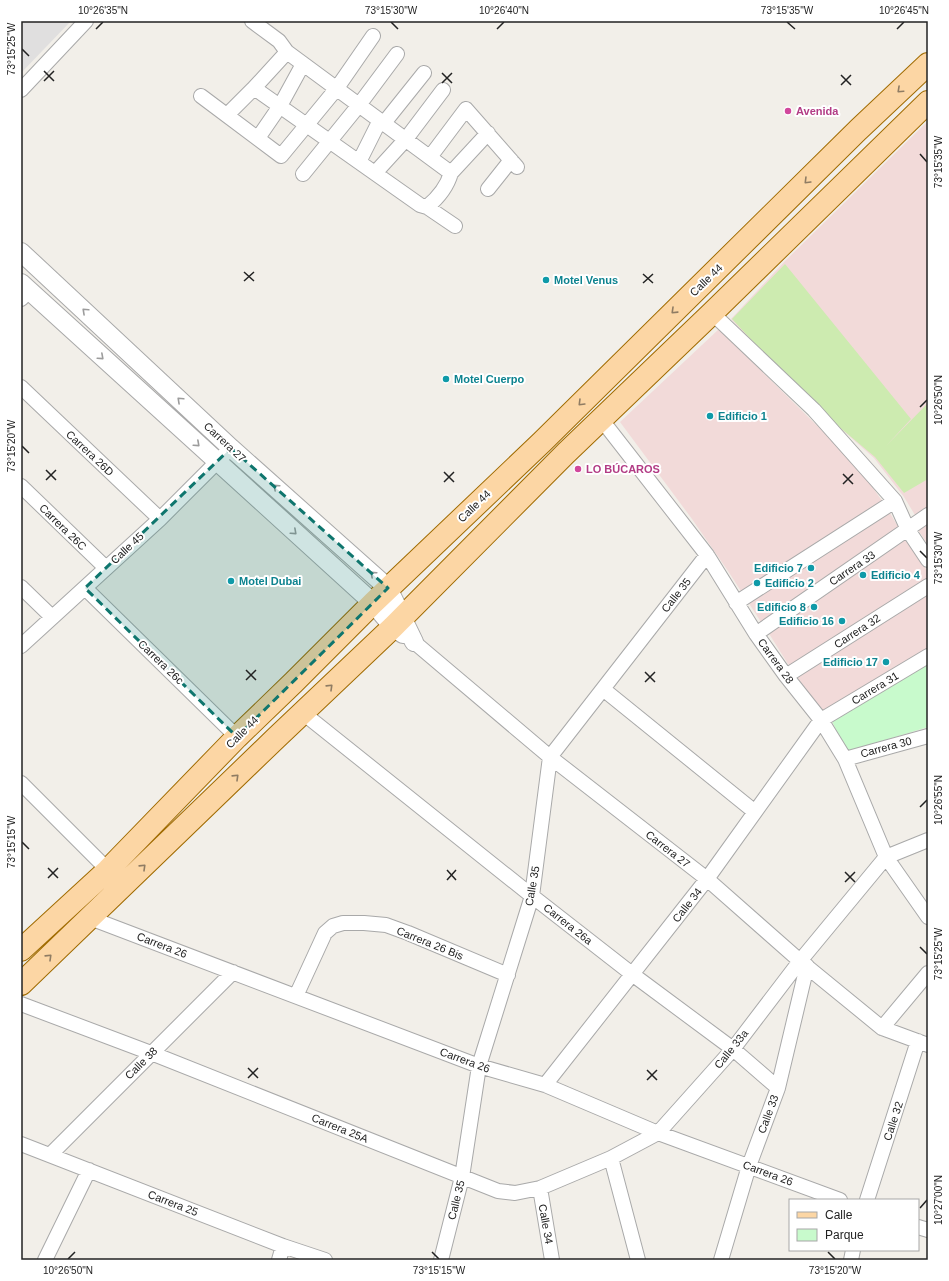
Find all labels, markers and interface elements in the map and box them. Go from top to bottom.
text: 10°26'35"N [78,5,128,16]
text: 73°15'30"W [365,5,418,16]
text: 10°26'40"N [479,5,529,16]
text: 73°15'35"W [761,5,814,16]
text: 10°26'45"N [879,5,929,16]
text: 73°15'25"W [6,22,17,75]
one-way arrow [897,86,905,93]
place label: Avenida [796,105,839,117]
marker: Avenida [783,106,793,116]
text: 73°15'35"W [933,135,944,188]
one-way arrow [804,176,812,184]
street label: Calle 44 [687,262,725,298]
place label: Motel Venus [554,274,618,286]
marker: Motel Venus [541,275,551,285]
one-way arrow [671,307,679,314]
one-way arrow [82,309,89,316]
one-way arrow [97,352,104,359]
place label: Motel Cuerpo [454,373,525,385]
marker: Motel Cuerpo [441,374,451,384]
text: 10°26'50"N [933,375,944,425]
one-way arrow [177,397,185,404]
one-way arrow [578,398,586,406]
place label: Edificio 1 [718,410,767,422]
marker: Edificio 1 [705,411,715,421]
text: 73°15'20"W [6,419,17,472]
street label: Carrera 27 [202,420,248,464]
street label: Carrera 26D [64,428,116,478]
one-way arrow [192,440,200,447]
place label: LO BÚCAROS [586,463,660,475]
marker: LO BÚCAROS [573,464,583,474]
one-way arrow [273,485,280,492]
street label: Calle 44 [455,488,493,524]
street label: Carrera 26C [37,502,89,552]
one-way arrow [289,527,297,534]
street label: Calle 45 [108,530,146,566]
text: 73°15'30"W [933,531,944,584]
street label: Carrera 33 [827,548,877,588]
place label: Edificio 7 [754,562,803,574]
marker: Edificio 7 [806,563,816,573]
place label: Edificio 4 [871,569,921,581]
marker: Edificio 4 [858,570,868,580]
one-way arrow [370,572,377,579]
place label: Motel Dubai [239,575,301,587]
street label: Calle 35 [659,575,693,615]
marker: Motel Dubai [226,576,236,586]
place label: Edificio 2 [765,577,814,589]
marker: Edificio 2 [752,578,762,588]
place label: Edificio 8 [757,601,806,613]
marker: Edificio 8 [809,602,819,612]
street label: Carrera 32 [832,612,882,650]
place label: Edificio 16 [779,615,834,627]
marker: Edificio 16 [837,616,847,626]
street label: Carrera 28 [756,636,796,686]
street label: Carrera 26c [136,638,186,687]
place label: Edificio 17 [823,656,878,668]
marker: Edificio 17 [881,657,891,667]
street label: Carrera 31 [849,669,901,707]
one-way arrow [325,684,333,692]
street label: Calle 44 [223,713,261,751]
street label: Carrera 30 [859,734,913,760]
one-way arrow [231,774,239,781]
text: 10°26'55"N [933,775,944,825]
text: 73°15'15"W [6,815,17,868]
street label: Carrera 27 [644,828,692,870]
one-way arrow [138,864,146,872]
street label: Calle 35 [523,865,541,907]
street label: Calle 34 [670,885,704,925]
street label: Carrera 26a [541,901,596,947]
street label: Carrera 26 Bis [395,924,466,962]
text: 73°15'25"W [933,927,944,980]
street label: Carrera 26 [135,930,189,960]
one-way arrow [44,954,52,962]
street label: Calle 33a [712,1026,751,1071]
street label: Calle 38 [122,1044,160,1082]
street label: Carrera 26 [438,1045,492,1075]
street label: Calle 33 [755,1093,781,1135]
street label: Calle 32 [881,1100,905,1142]
street label: Carrera 25A [310,1111,371,1145]
street label: Carrera 26 [741,1158,795,1188]
text: 10°27'00"N [933,1175,944,1225]
street label: Calle 35 [445,1179,467,1221]
street label: Carrera 25 [146,1188,200,1218]
legend [789,1199,919,1251]
street label: Calle 34 [537,1203,555,1245]
text: Calle [825,1208,853,1222]
text: Parque [825,1228,864,1242]
text: 10°26'50"N [43,1265,93,1276]
text: 73°15'15"W [413,1265,466,1276]
text: 73°15'20"W [809,1265,862,1276]

